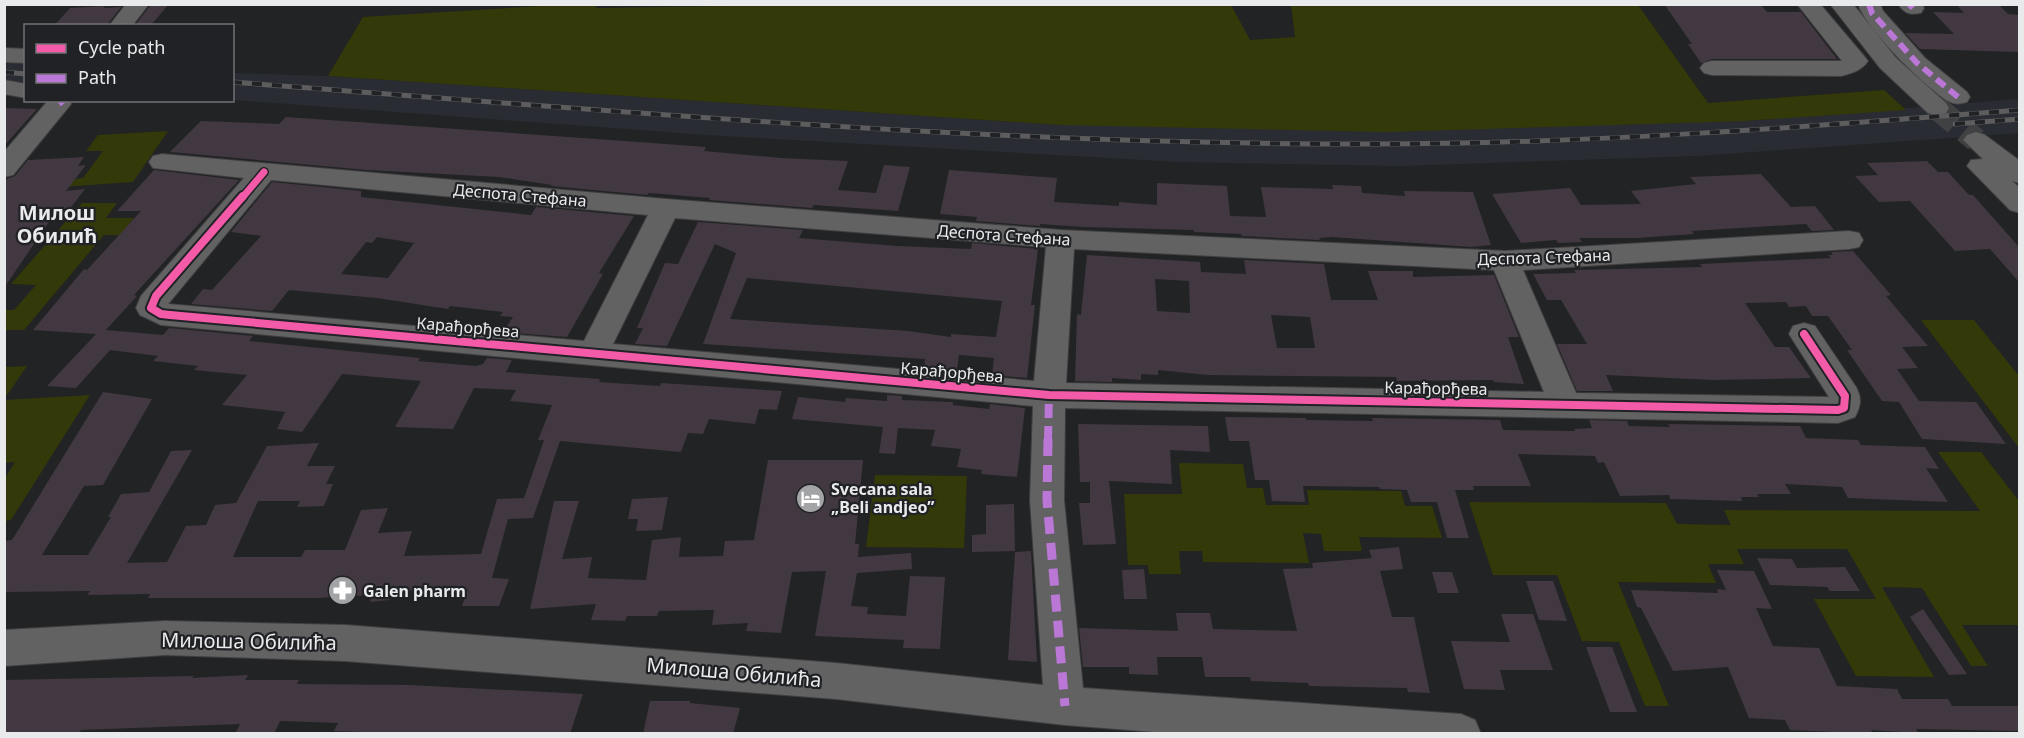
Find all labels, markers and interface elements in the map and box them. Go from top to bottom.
legend [24,24,234,102]
text: Cycle path [78,35,165,59]
text: Path [78,65,117,89]
street label: Деспота Стефана [452,178,588,212]
district label: Милош Обилић [17,199,97,249]
street label: Деспота Стефана [937,219,1071,251]
street label: Деспота Стефана [1477,244,1611,270]
street label: Карађорђева [416,312,520,342]
street label: Карађорђева [900,357,1004,387]
street label: Карађорђева [1384,376,1488,400]
place label: Svecana sala „Beli andjeo” [831,478,935,518]
hotel icon: Svecana sala „Beli andjeo” [794,482,826,514]
pharmacy icon: Galen pharm [326,575,358,607]
place label: Galen pharm [363,580,466,602]
street label: Милоша Обилића [161,626,337,656]
street label: Милоша Обилића [645,651,823,693]

